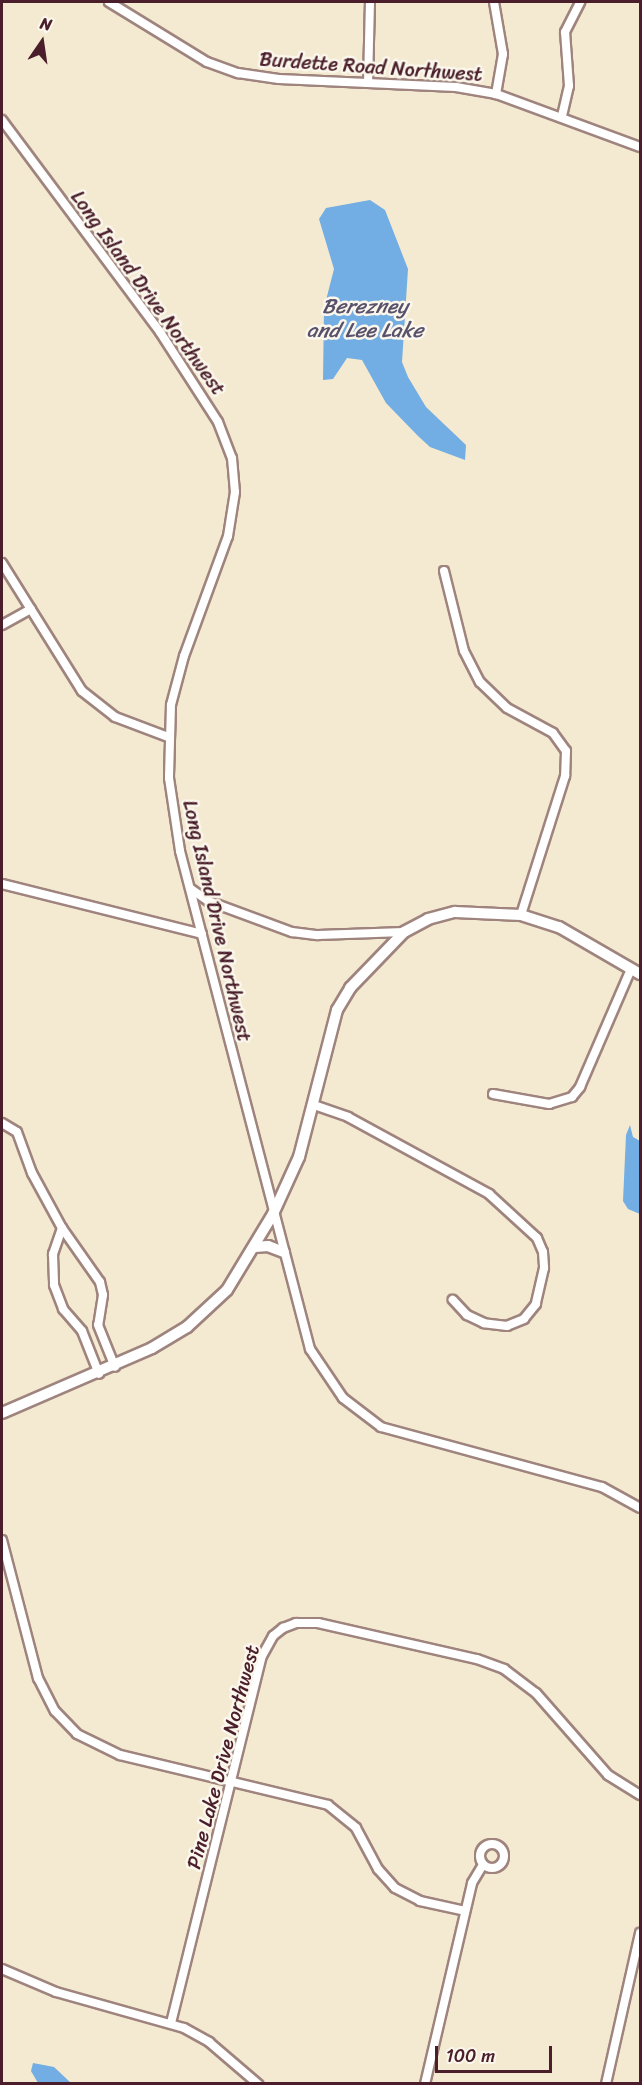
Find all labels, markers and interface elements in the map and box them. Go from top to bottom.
text: N [37,9,55,39]
north arrow [12,12,72,72]
street label: Burdette Road Northwest [258,47,484,87]
street label: Long Island Drive Northwest [65,186,231,400]
water label: Berezney and Lee Lake [306,293,424,343]
street label: Long Island Drive Northwest [177,797,257,1045]
street label: Pine Lake Drive Northwest [181,1642,265,1872]
scale bar [438,2034,555,2072]
text: 100 m [446,2040,495,2072]

